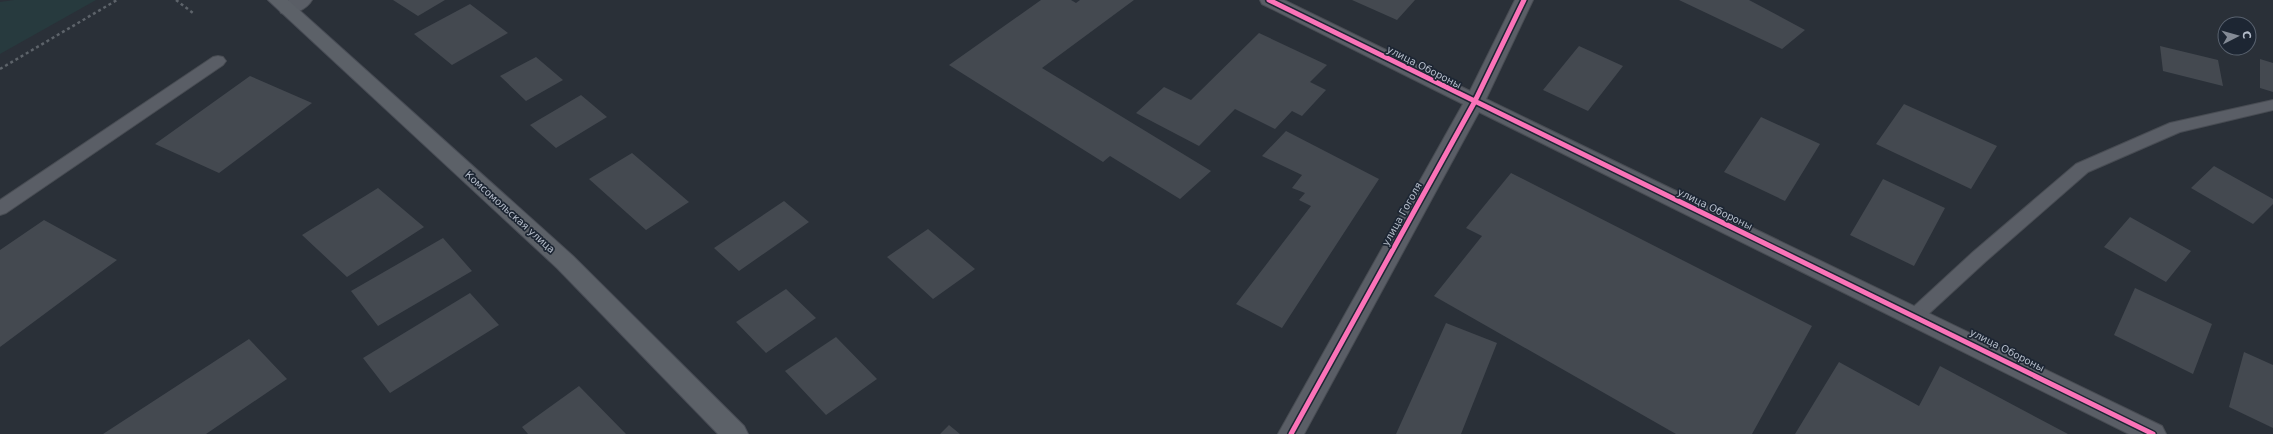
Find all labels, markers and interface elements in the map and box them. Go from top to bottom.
north arrow [2217,16,2257,56]
text: С [2240,30,2253,40]
street label: улица Обороны [1385,43,1463,91]
street label: Комсомольская улица [463,169,557,255]
street label: улица Гоголя [1380,180,1424,248]
street label: улица Обороны [1676,186,1754,232]
street label: улица Обороны [1968,326,2046,374]

